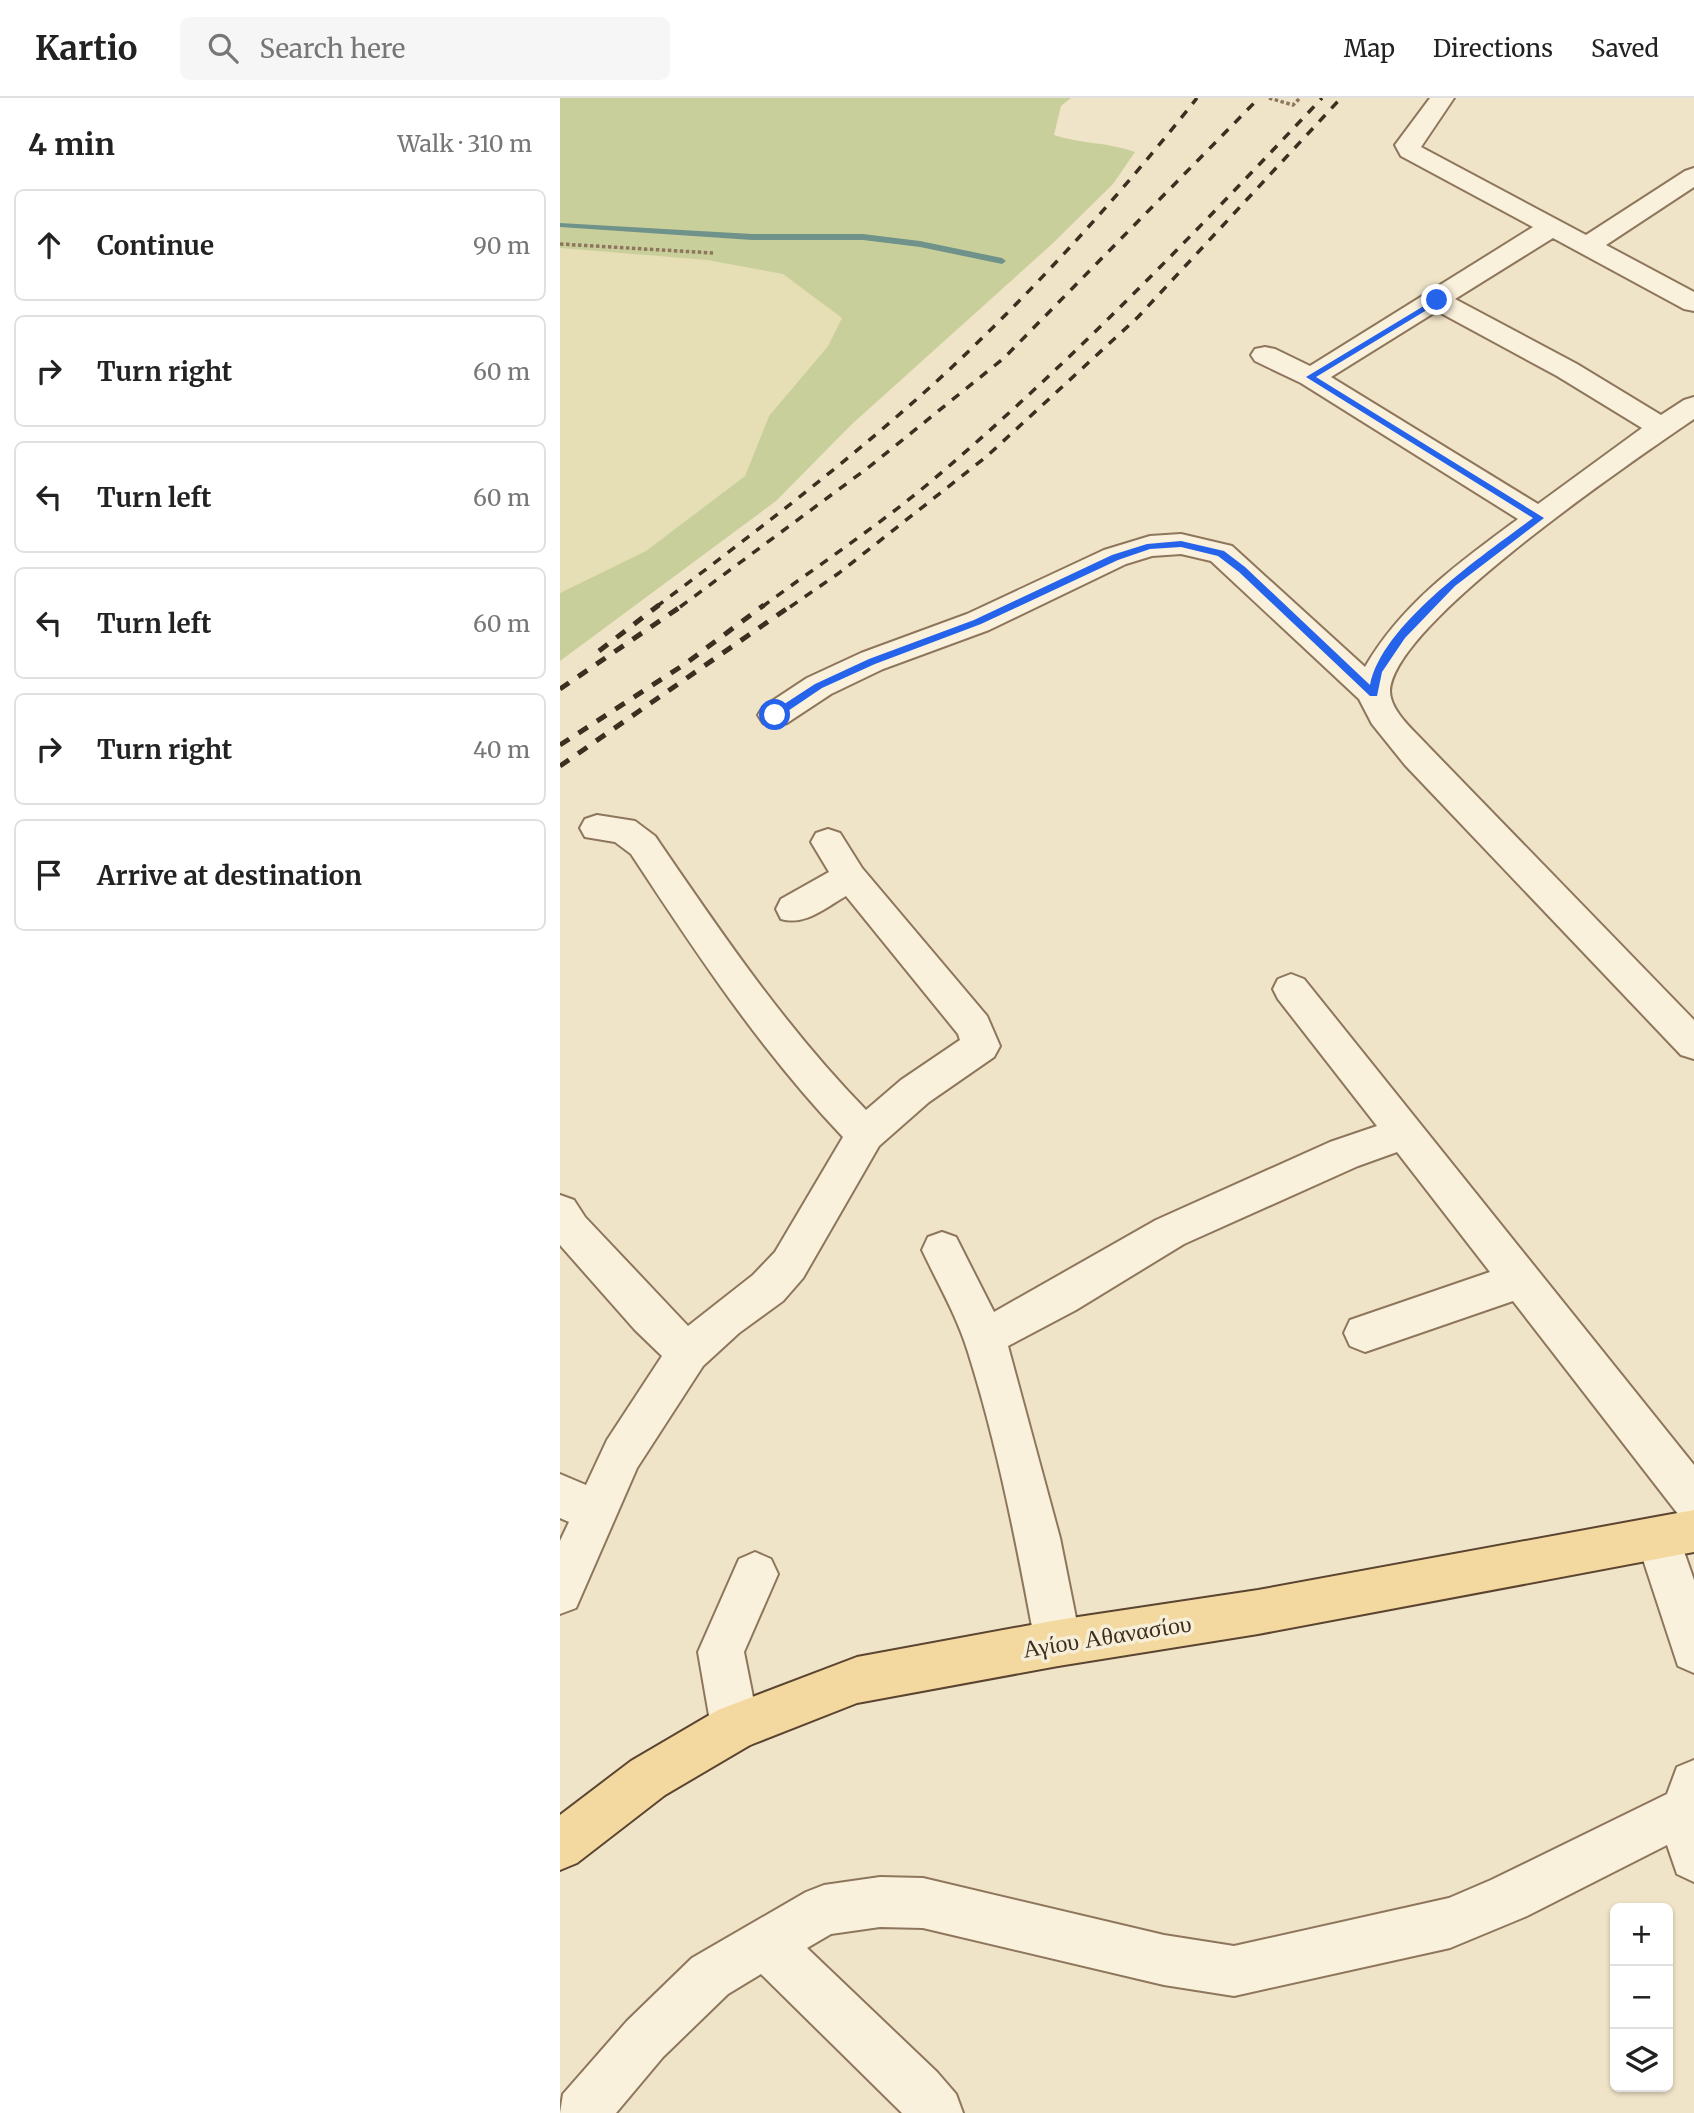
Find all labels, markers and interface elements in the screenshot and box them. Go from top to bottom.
search box [180,17,670,80]
text: Kartio [35,28,138,69]
icon: search [204,29,242,67]
text: Search here [260,32,405,65]
text: Map [1344,33,1395,64]
text: Directions [1433,33,1553,64]
text: Saved [1591,33,1659,64]
text: 4 min [28,125,115,163]
text: Walk · 310 m [398,129,532,158]
icon: ahead [30,226,68,264]
text: Continue [97,229,214,262]
text: 90 m [473,231,530,260]
route end [1421,284,1452,315]
icon: right [30,352,68,390]
text: Turn right [97,355,232,388]
text: 60 m [473,357,530,386]
icon: left [30,478,68,516]
text: Turn left [97,481,211,514]
text: 60 m [473,483,530,512]
icon: left [30,604,68,642]
text: Turn left [97,607,211,640]
text: 60 m [473,609,530,638]
route start [759,699,790,730]
icon: right [30,730,68,768]
text: Turn right [97,733,232,766]
text: 40 m [473,735,530,764]
icon: arrive [30,856,68,894]
text: Arrive at destination [97,859,362,892]
street label: Αγίου Αθανασίου [1020,1607,1194,1665]
map controls [1610,1903,1673,2092]
button: + [1610,1903,1673,1966]
button: − [1610,1966,1673,2029]
button: layers [1610,2029,1673,2092]

